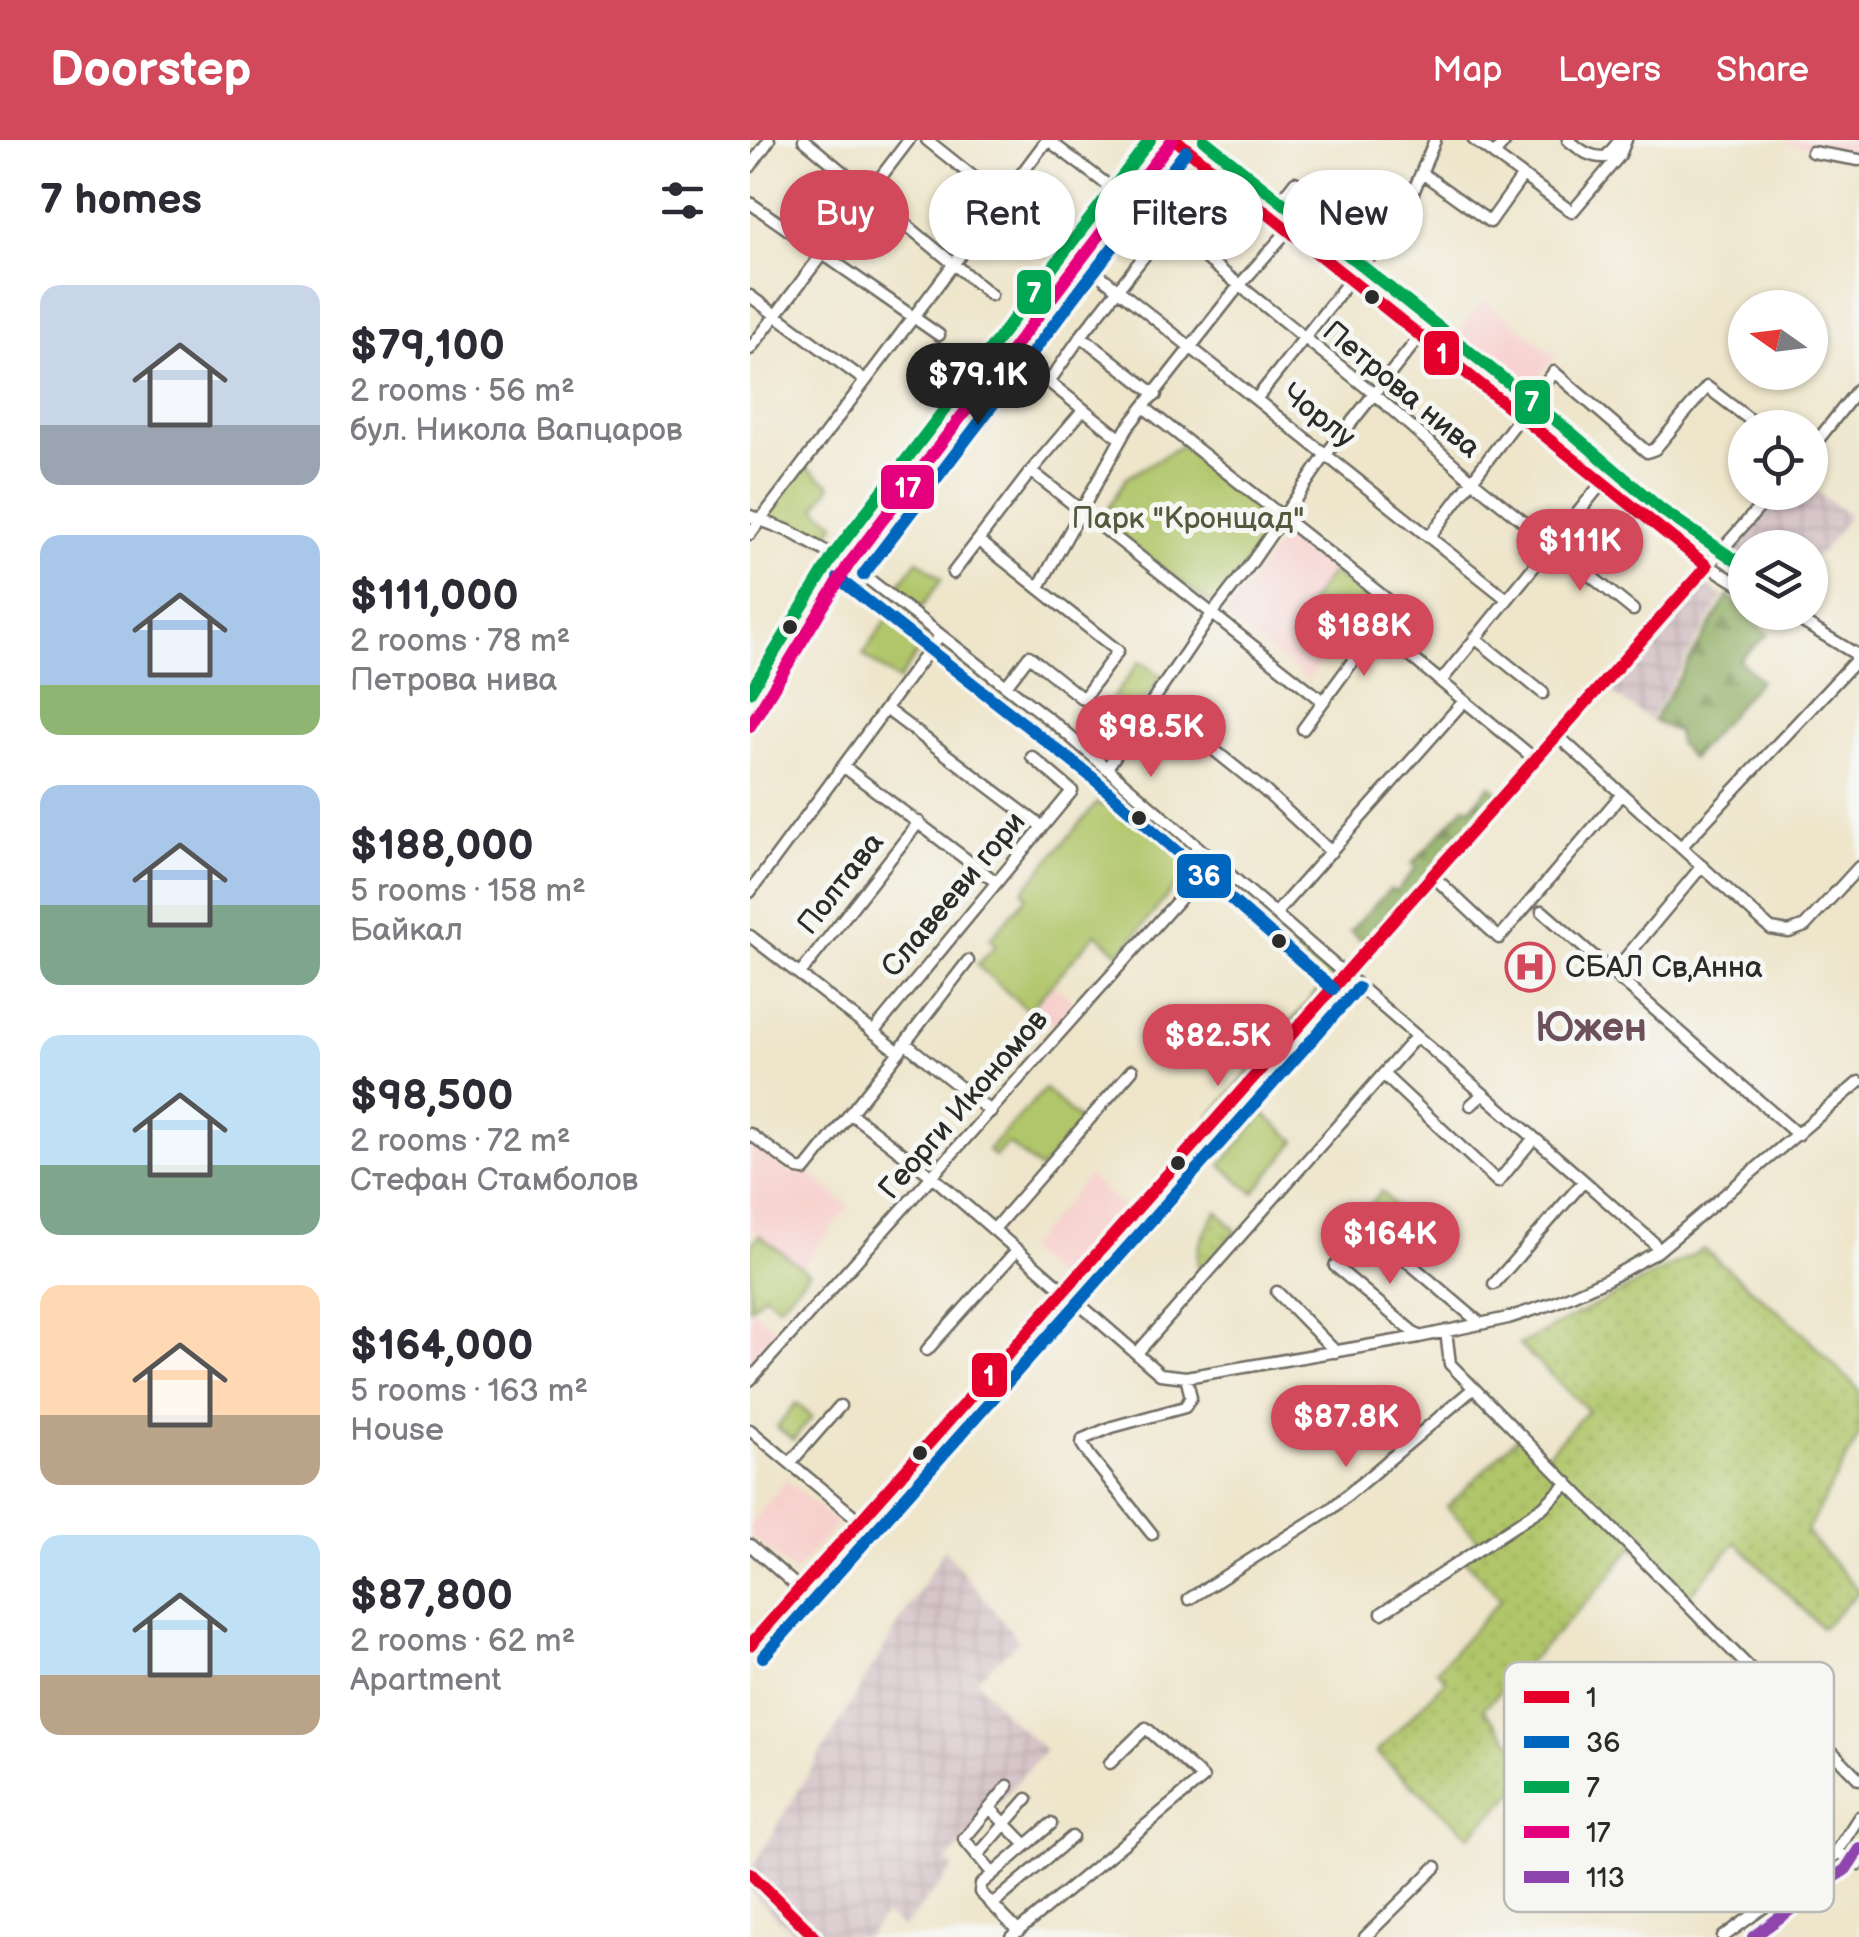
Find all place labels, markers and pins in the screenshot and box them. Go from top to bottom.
unlabelled marker [1362,287,1382,307]
pin: $79.1K [897,343,1059,428]
pin: $111K [1510,509,1650,594]
pin: $188K [1294,594,1434,679]
unlabelled marker [780,617,800,637]
pin: $98.5K [1070,695,1232,780]
unlabelled marker [1129,808,1149,828]
unlabelled marker [1269,931,1289,951]
hospital icon: СБАЛ Св,Анна [1504,941,1556,993]
place label: СБАЛ Св,Анна [1565,950,1763,986]
pin: $82.5K [1137,1004,1299,1089]
unlabelled marker [1168,1153,1188,1173]
pin: $164K [1320,1202,1460,1287]
pin: $87.8K [1265,1385,1427,1470]
unlabelled marker [910,1443,930,1463]

